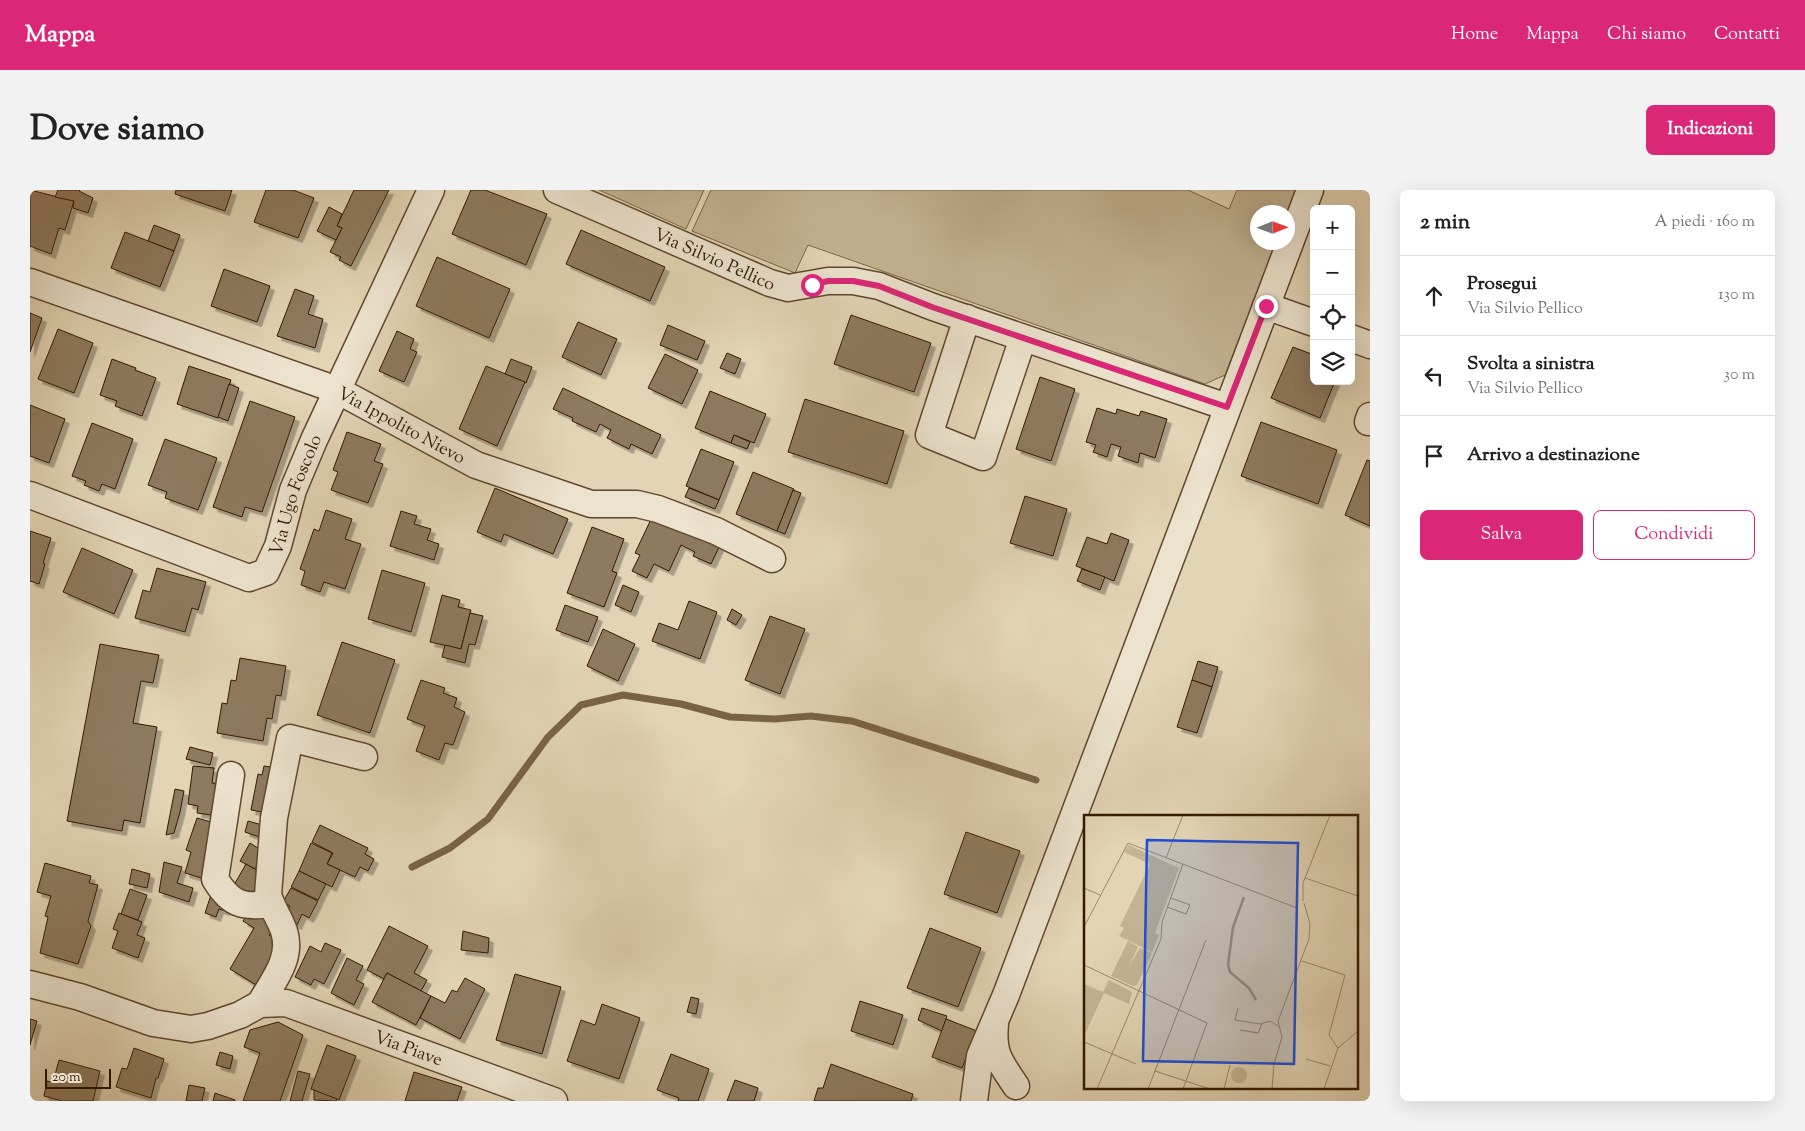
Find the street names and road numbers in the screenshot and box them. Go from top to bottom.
street label: Via Silvio Pellico [649,223,779,299]
street label: Via Ippolito Nievo [332,381,470,472]
street label: Via Ugo Foscolo [264,430,330,561]
street label: Via Piave [370,1025,446,1074]

